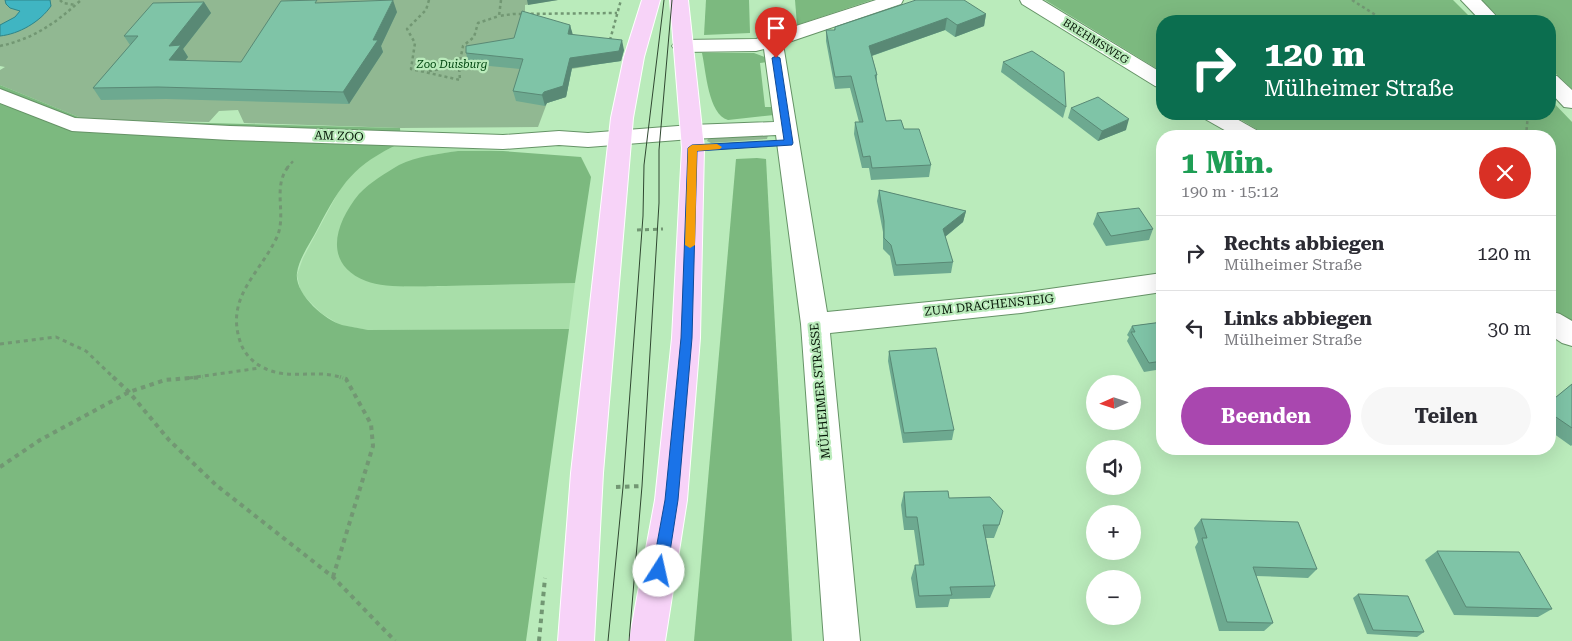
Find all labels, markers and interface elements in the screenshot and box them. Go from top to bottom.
pin [755,7,797,58]
icon: arrive [762,14,790,42]
street label: BREHMSWEG [1060,16,1131,67]
text: 120 m [1264,34,1365,75]
icon: right [1181,35,1246,100]
park label: Zoo Duisburg [416,58,488,71]
text: Mülheimer Straße [1264,76,1454,101]
street label: AM ZOO [314,128,364,144]
text: 1 Min. [1181,145,1274,180]
button: close [1479,147,1531,199]
text: 190 m · 15:12 [1181,182,1279,201]
text: Rechts abbiegen [1224,232,1384,255]
icon: right [1181,239,1209,267]
text: 120 m [1477,242,1531,265]
text: Mülheimer Straße [1224,255,1362,274]
street label: ZUM DRACHENSTEIG [924,291,1055,319]
text: Links abbiegen [1224,307,1372,330]
icon: left [1181,314,1209,342]
text: 30 m [1488,317,1531,340]
street label: MÜLHEIMER STRASSE [807,323,833,459]
text: Mülheimer Straße [1224,330,1362,349]
north arrow [1086,375,1141,430]
map controls [1086,375,1141,625]
button: Beenden [1181,387,1351,445]
button: Teilen [1361,387,1531,445]
button: sound [1086,440,1141,495]
button: + [1086,505,1141,560]
position arrow [632,544,684,596]
button: − [1086,570,1141,625]

